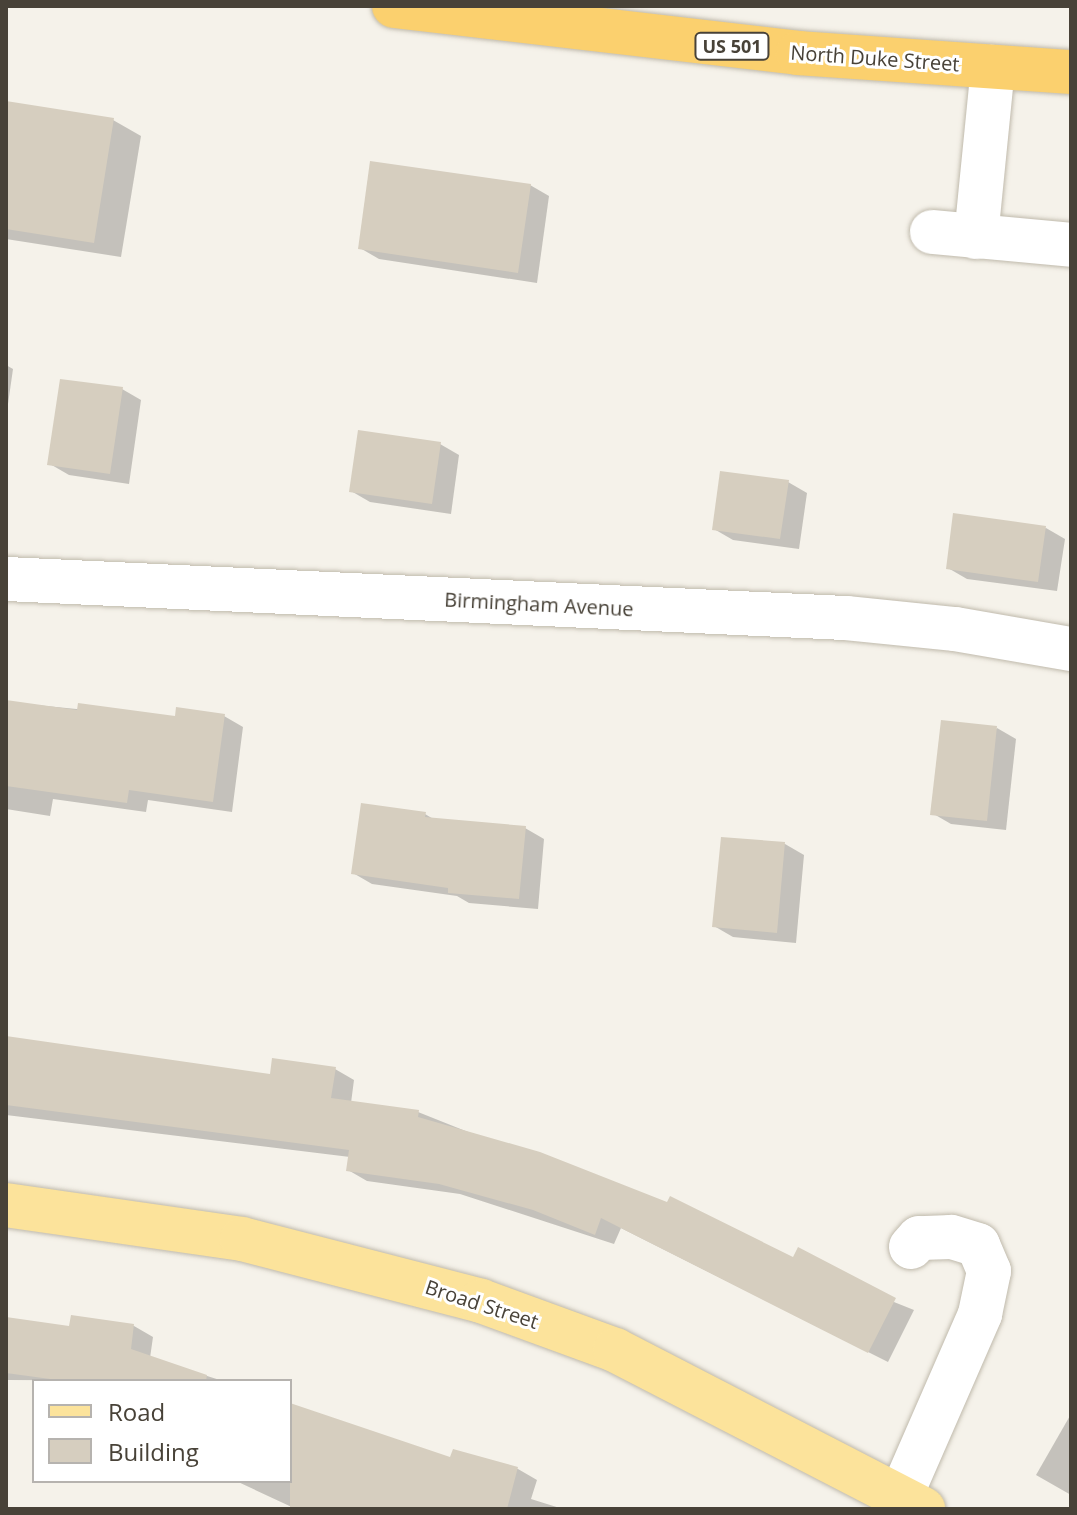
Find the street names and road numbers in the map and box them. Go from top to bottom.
road number: US 501 [694,32,770,60]
street label: North Duke Street [790,40,960,76]
street label: Birmingham Avenue [444,587,634,621]
street label: Broad Street [422,1274,542,1334]

